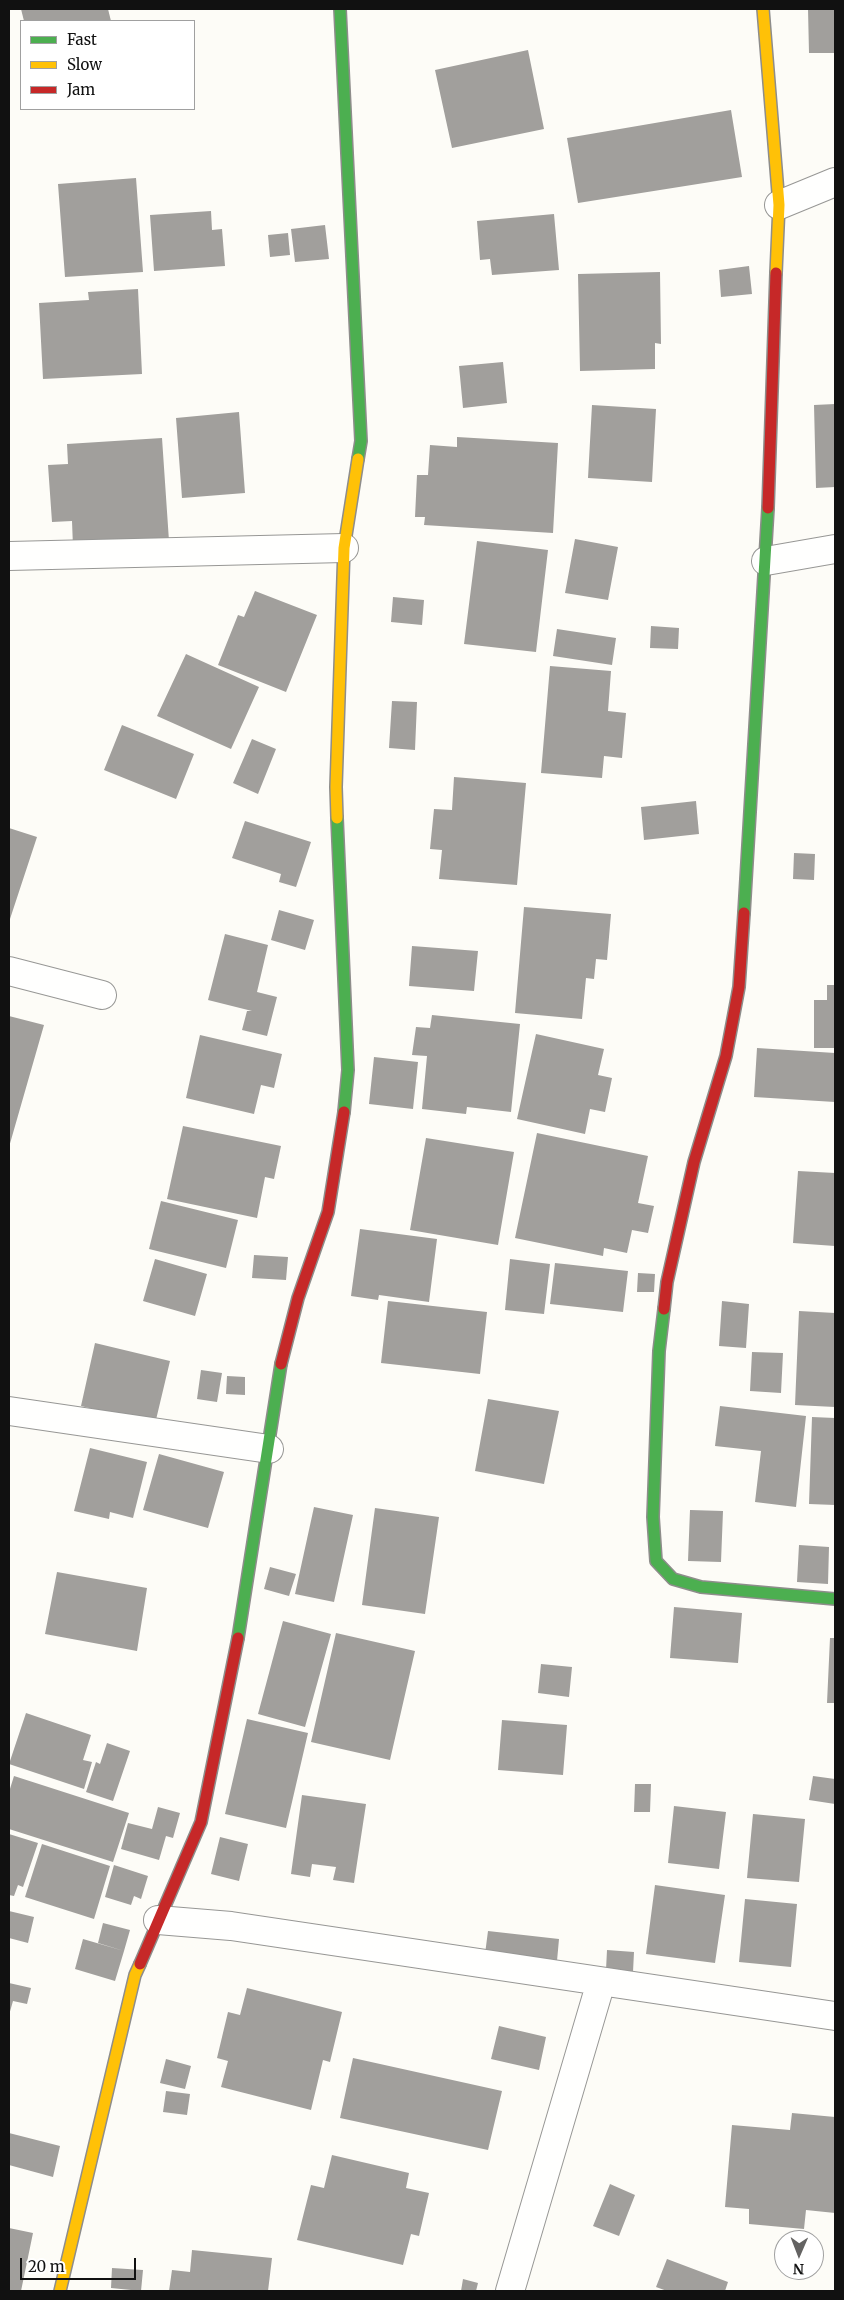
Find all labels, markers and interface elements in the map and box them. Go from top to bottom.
legend [20,20,195,110]
text: Fast [67,30,97,49]
text: Slow [67,55,102,74]
text: Jam [67,80,95,99]
north arrow [774,2230,824,2280]
scale bar [22,2248,139,2280]
text: 20 m [28,2257,65,2276]
text: N [793,2260,804,2278]

